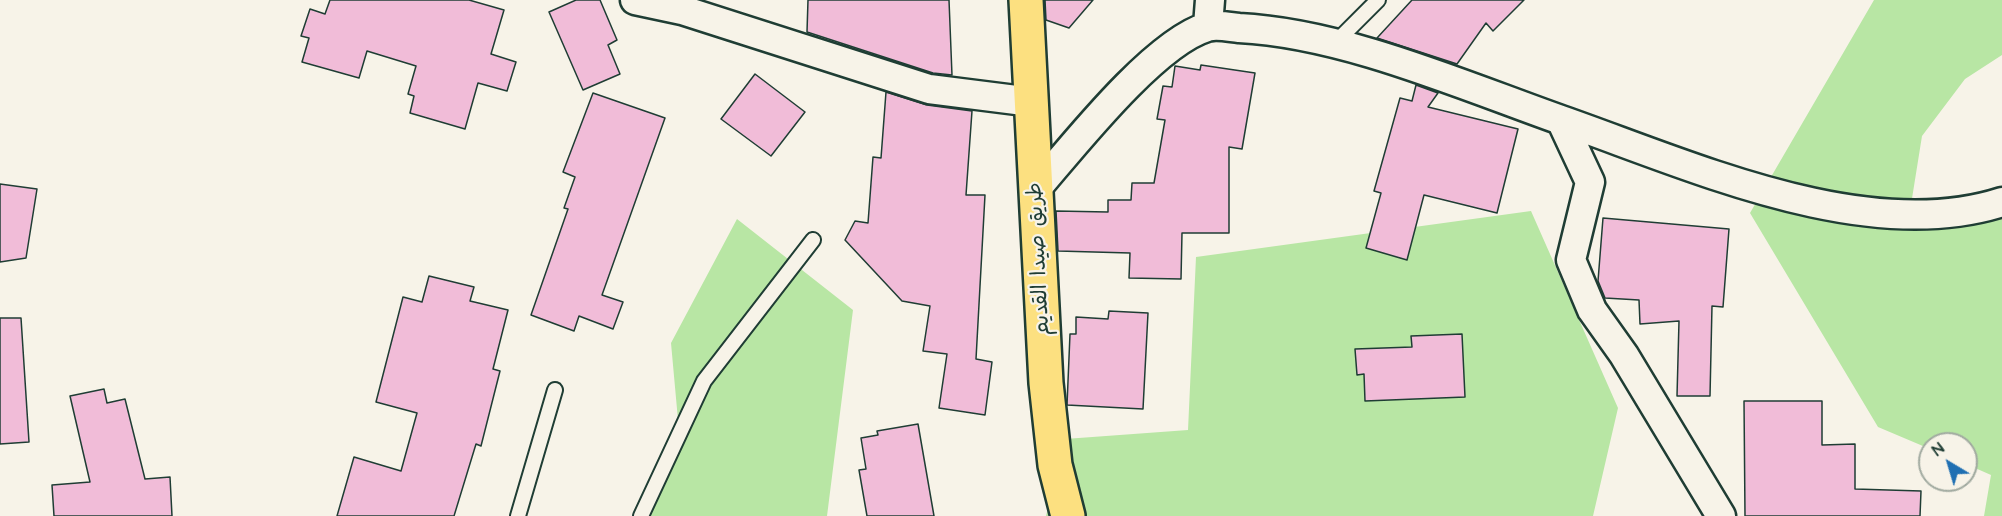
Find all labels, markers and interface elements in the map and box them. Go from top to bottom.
street label: طريق صيدا القديم [1023,182,1057,336]
north arrow [1918,432,1978,492]
text: N [1927,438,1949,461]

